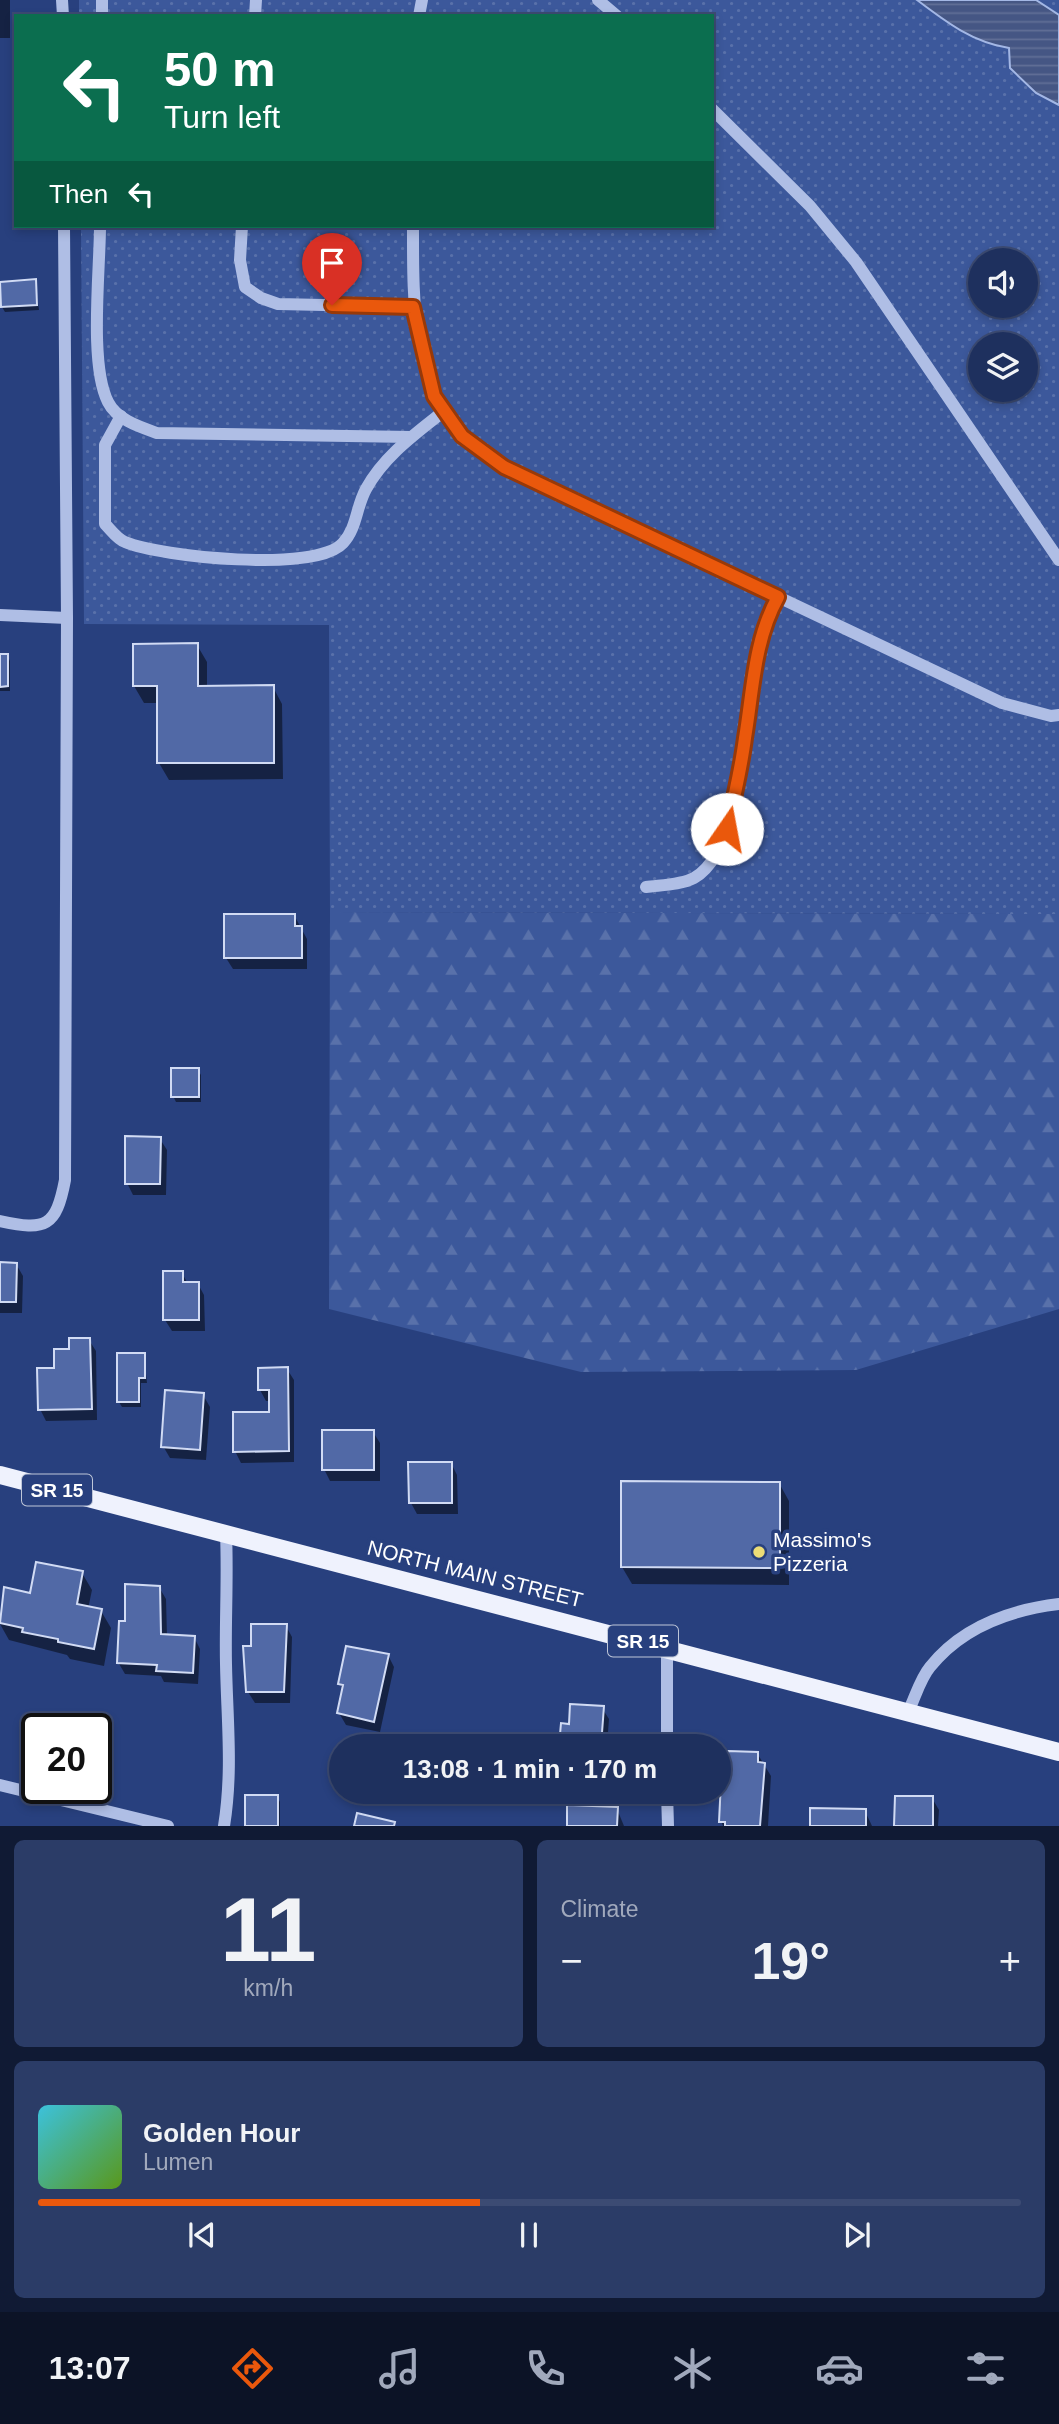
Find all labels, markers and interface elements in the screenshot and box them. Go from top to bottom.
icon: left [49,42,140,133]
text: 50 m [164,42,276,96]
text: Turn left [164,99,280,135]
icon: left [122,175,160,213]
text: Then [49,179,108,209]
pin [302,233,362,305]
icon: arrive [313,244,351,282]
map controls [968,248,1038,402]
button: sound [968,248,1038,318]
button: layers [968,332,1038,402]
position arrow [690,792,764,866]
road number: SR 15 [22,1474,92,1506]
place label: Massimo's Pizzeria [773,1528,872,1575]
street label: NORTH MAIN STREET [365,1536,585,1611]
marker: Massimo's Pizzeria [751,1544,767,1560]
road number: SR 15 [608,1625,678,1656]
speed limit sign: 20 [21,1713,112,1804]
text: 13:08 · 1 min · 170 m [403,1754,657,1784]
text: 11 [220,1879,316,1980]
text: Climate [561,1896,638,1922]
text: 19° [751,1932,830,1990]
text: − [561,1940,583,1982]
text: + [999,1940,1021,1982]
text: km/h [243,1975,293,2001]
text: Golden Hour [143,2118,300,2148]
text: Lumen [143,2149,213,2175]
icon: previous [183,2216,221,2254]
icon: pause [510,2216,548,2254]
icon: next [838,2216,876,2254]
icon: directions [228,2344,277,2393]
icon: music [375,2344,424,2393]
icon: phone [521,2344,570,2393]
icon: climate [668,2344,717,2393]
icon: car [815,2344,864,2393]
icon: filters [961,2344,1010,2393]
text: 13:07 [49,2350,131,2386]

